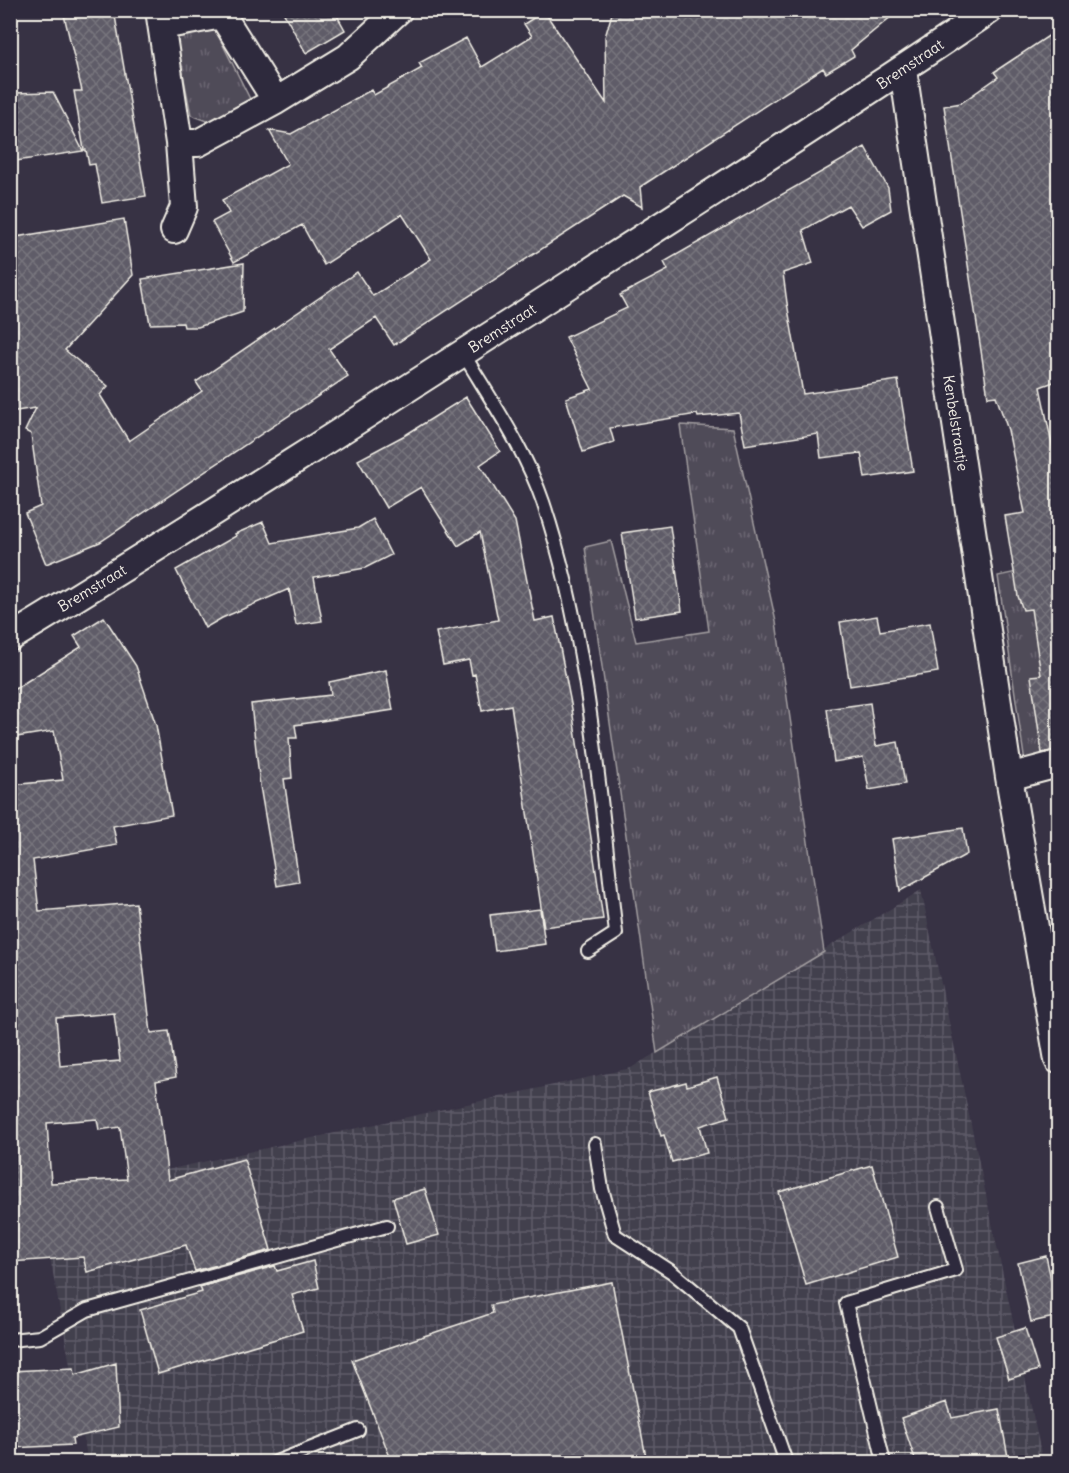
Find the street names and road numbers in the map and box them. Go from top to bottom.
street label: Bremstraat [873,35,947,93]
street label: Bremstraat [465,299,539,357]
street label: Kenbelstraatje [939,374,973,472]
street label: Bremstraat [54,560,130,616]

